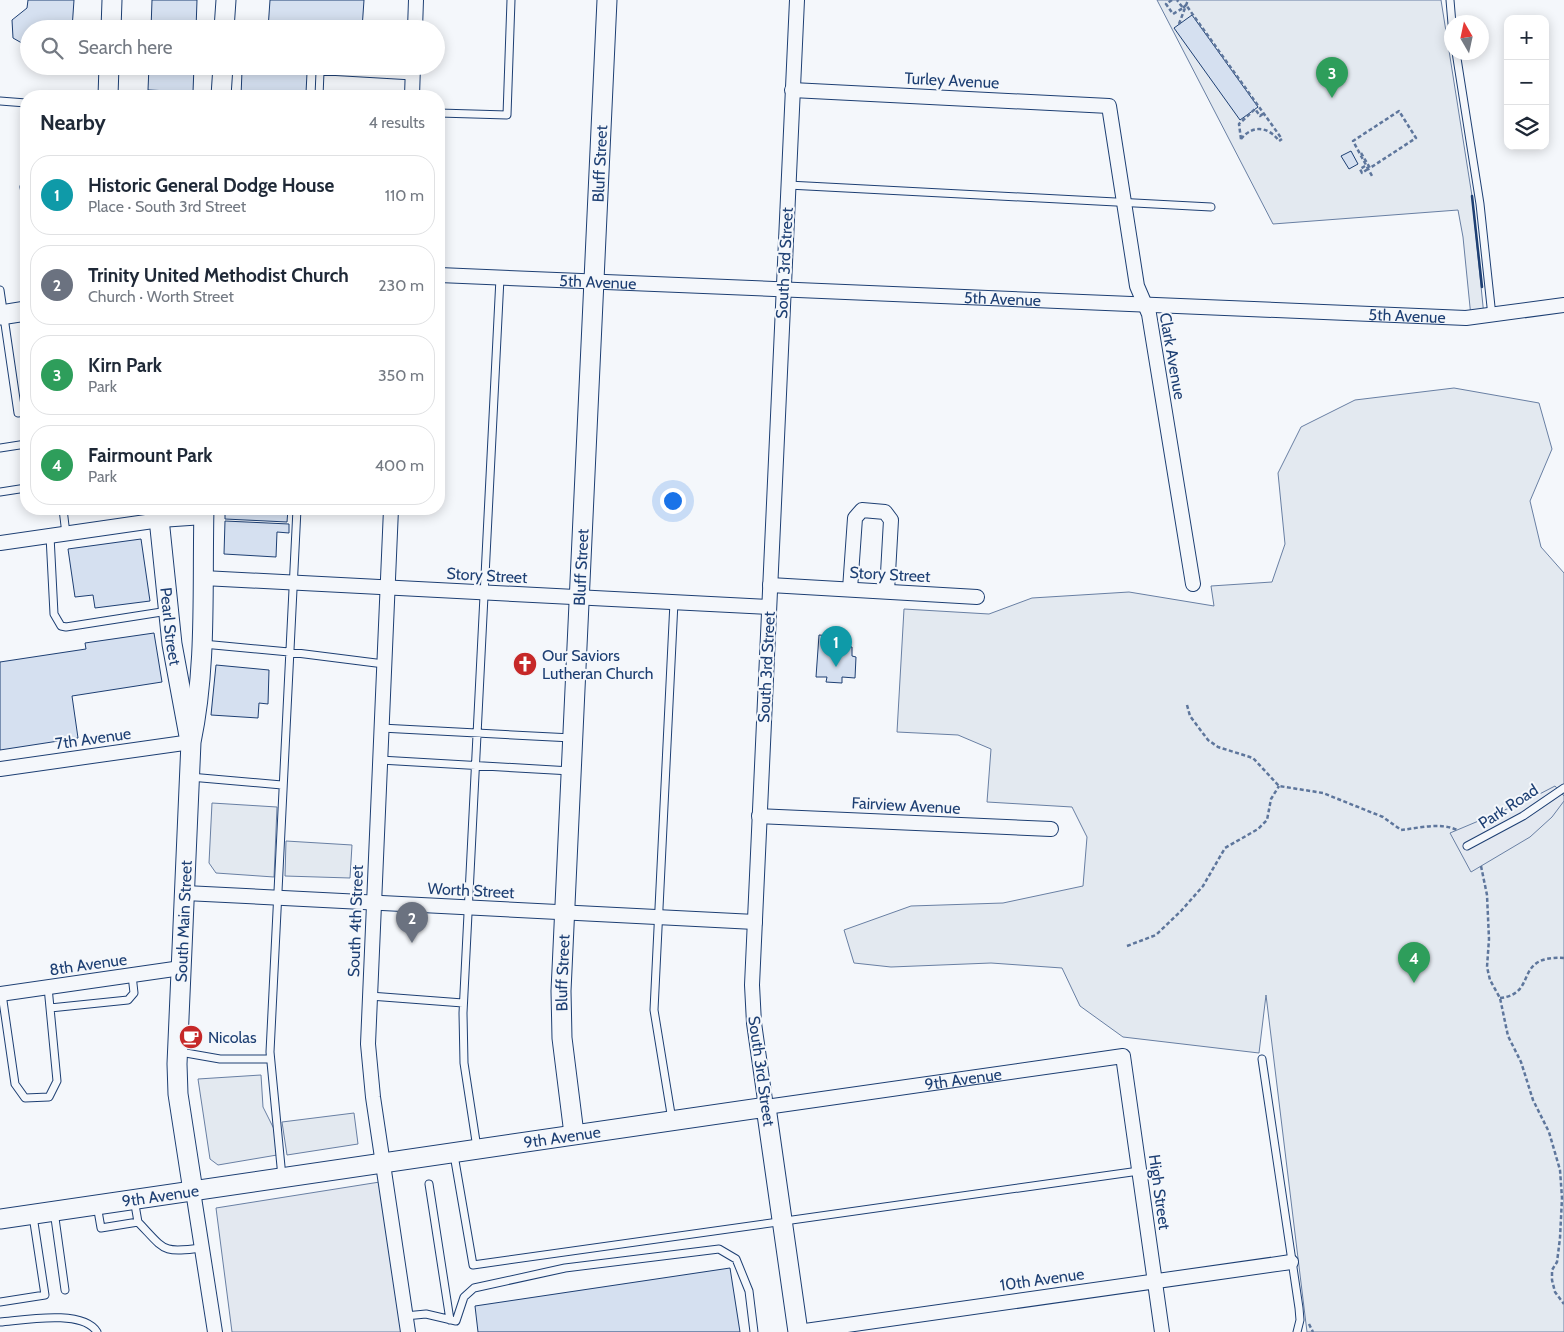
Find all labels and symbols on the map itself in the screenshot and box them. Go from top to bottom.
north arrow [1444,15,1489,60]
pin: 3 [1316,57,1348,98]
street label: Turley Avenue [904,69,1000,92]
street label: Bluff Street [589,124,611,203]
street label: South 3rd Street [772,206,797,319]
street label: 5th Avenue [559,271,637,293]
street label: 5th Avenue [964,288,1041,310]
street label: 5th Avenue [1368,305,1446,327]
street label: Clark Avenue [1156,311,1189,401]
your location [660,488,686,514]
street label: Bluff Street [570,528,592,606]
street label: Story Street [849,563,932,586]
street label: Story Street [446,564,529,587]
street label: Pearl Street [156,586,185,668]
street label: South 3rd Street [754,610,779,723]
pin: 1 [820,626,852,667]
place label: Our Saviors Lutheran Church [542,646,653,683]
church icon: Our Saviors Lutheran Church [512,651,538,677]
street label: 7th Avenue [54,724,132,753]
street label: Park Road [1475,780,1542,833]
street label: Fairview Avenue [851,793,961,818]
street label: South Main Street [172,859,196,983]
street label: South 4th Street [344,864,367,977]
street label: Worth Street [427,879,516,902]
pin: 2 [396,902,428,943]
street label: Bluff Street [552,933,574,1011]
pin: 4 [1398,942,1430,983]
street label: 8th Avenue [48,950,128,979]
street label: South 3rd Street [744,1015,779,1128]
cafe icon: Nicolas [178,1024,204,1050]
place label: Nicolas [208,1028,257,1047]
street label: 9th Avenue [923,1064,1003,1094]
street label: 9th Avenue [522,1122,602,1152]
street label: High Street [1145,1153,1174,1232]
street label: 9th Avenue [121,1181,200,1211]
street label: 10th Avenue [999,1264,1085,1295]

